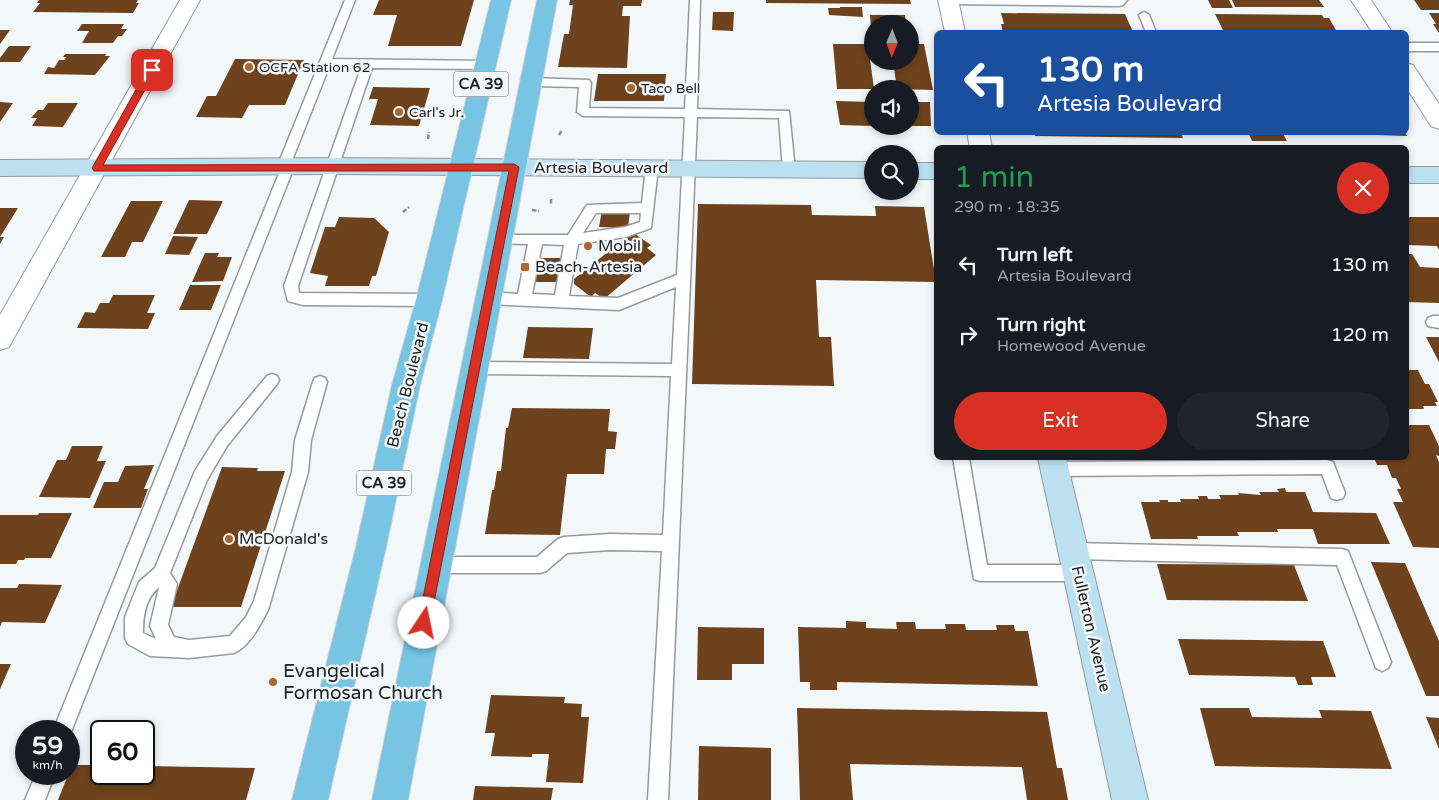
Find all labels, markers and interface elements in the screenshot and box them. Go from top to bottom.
north arrow [864,15,919,70]
map controls [864,15,919,200]
pin [131,49,173,91]
text: 130 m [1037,49,1144,91]
icon: left [954,50,1019,115]
icon: arrive [138,56,166,84]
place label: OCFA Station 62 [259,59,370,76]
marker: OCFA Station 62 [243,61,255,73]
road number: CA 39 [454,72,508,96]
place label: Taco Bell [641,80,700,97]
button: sound [864,80,919,135]
marker: Taco Bell [625,82,637,94]
text: Artesia Boulevard [1037,91,1222,117]
place label: Carl's Jr. [409,104,464,121]
marker: Carl's Jr. [393,106,405,118]
button: search [864,145,919,200]
street label: Artesia Boulevard [534,158,668,178]
text: 1 min [954,159,1034,196]
button: close [1337,162,1389,214]
text: 290 m · 18:35 [954,197,1060,217]
place label: Mobil [598,236,641,256]
marker: Mobil [582,240,594,252]
text: Turn left [997,244,1073,266]
icon: left [954,251,982,279]
text: 130 m [1331,254,1389,276]
place label: Beach-Artesia [535,257,642,277]
marker: Beach-Artesia [519,261,531,273]
text: Artesia Boulevard [997,266,1132,286]
text: Turn right [997,314,1085,336]
street label: Beach Boulevard [383,320,433,450]
icon: right [954,321,982,349]
text: 120 m [1331,324,1389,346]
text: Homewood Avenue [997,336,1146,356]
button: Exit [954,392,1167,450]
button: Share [1177,392,1389,450]
road number: CA 39 [356,470,412,496]
place label: McDonald's [239,529,328,549]
marker: McDonald's [223,533,235,545]
street label: Fullerton Avenue [1067,564,1115,694]
position arrow [397,596,449,648]
place label: Evangelical Formosan Church [283,660,443,704]
marker: Evangelical Formosan Church [267,676,279,688]
speed limit sign: 60 [90,720,155,785]
text: 59 [32,731,63,761]
text: km/h [32,758,63,772]

